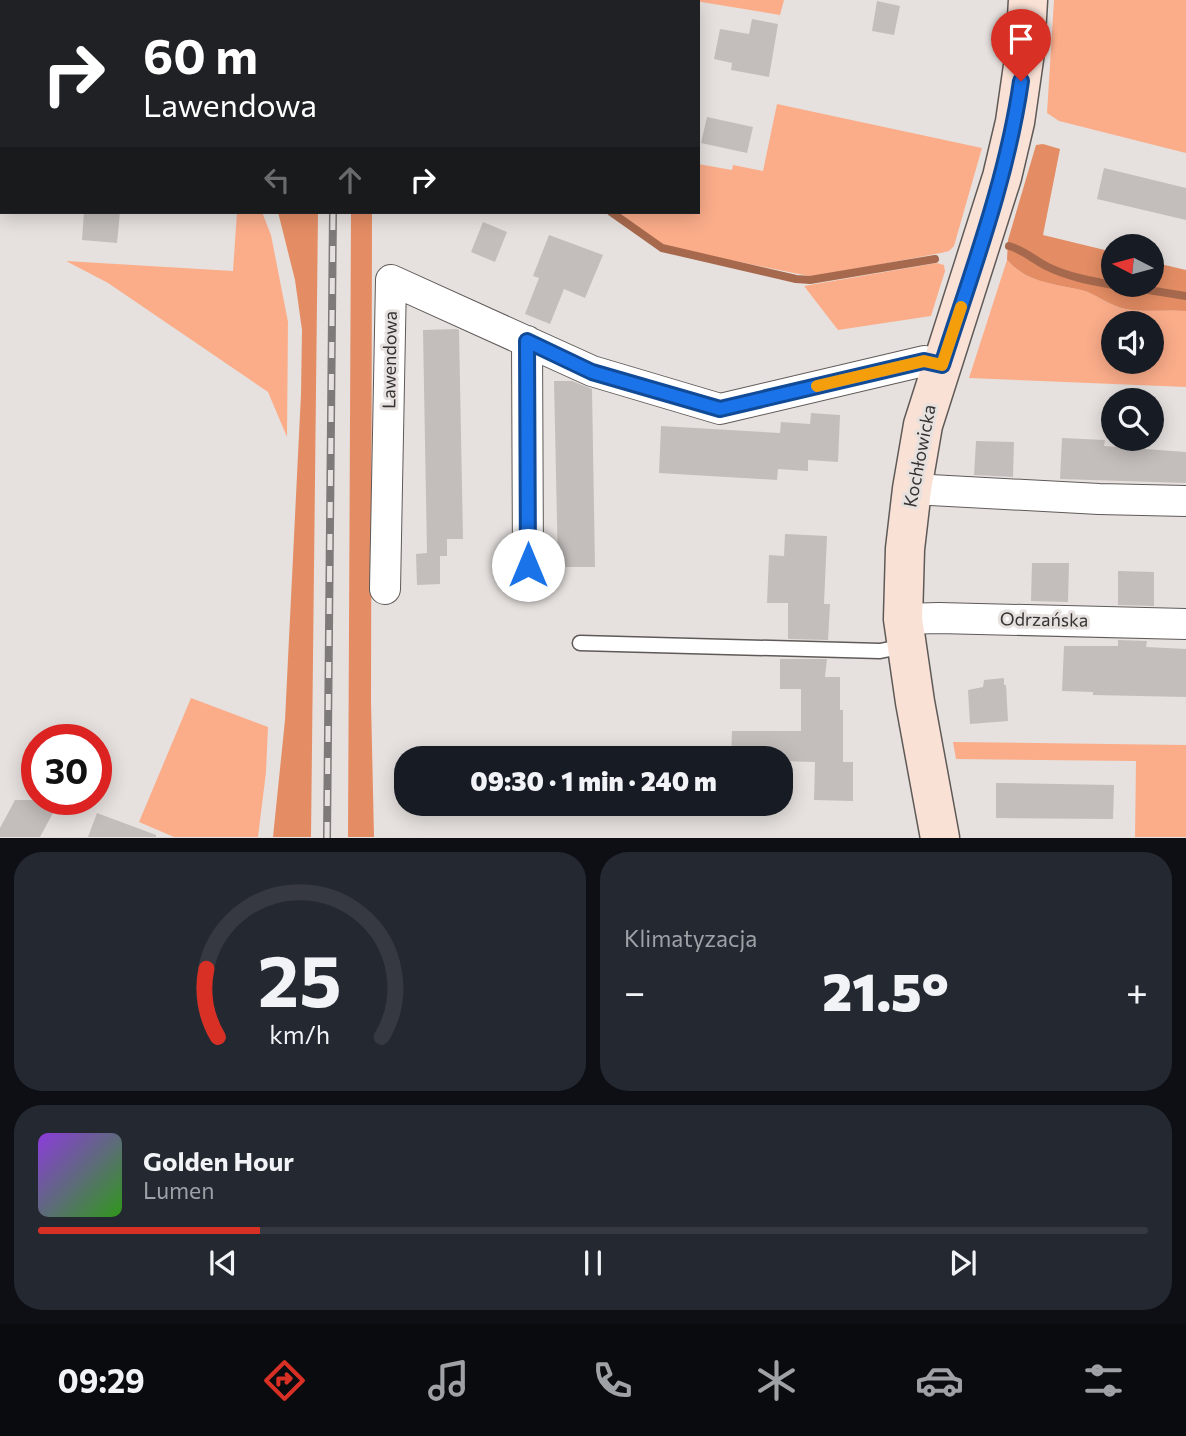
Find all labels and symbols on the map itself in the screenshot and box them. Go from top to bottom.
pin [991,9,1051,81]
north arrow [1101,234,1164,298]
street label: Lawendowa [377,311,401,409]
street label: Kochłowicka [898,402,940,509]
position arrow [491,528,565,602]
street label: Odrzańska [1000,607,1088,631]
speed limit sign: 30 [21,724,112,815]

